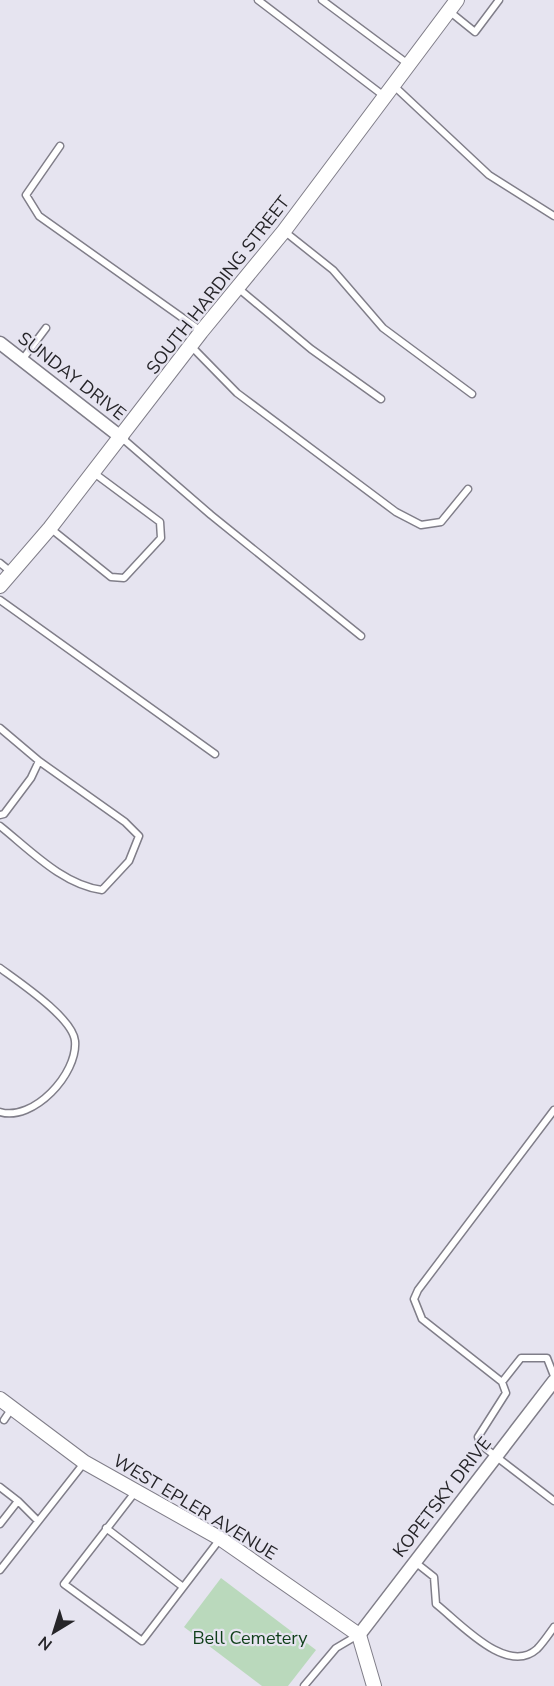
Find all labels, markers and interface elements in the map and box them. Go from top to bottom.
street label: SOUTH HARDING STREET [141,191,295,379]
street label: SUNDAY DRIVE [13,326,131,426]
street label: KOPETSKY DRIVE [387,1432,497,1562]
street label: WEST EPLER AVENUE [109,1449,281,1565]
north arrow [24,1602,84,1662]
park label: Bell Cemetery [192,1626,308,1650]
text: N [34,1631,57,1655]

